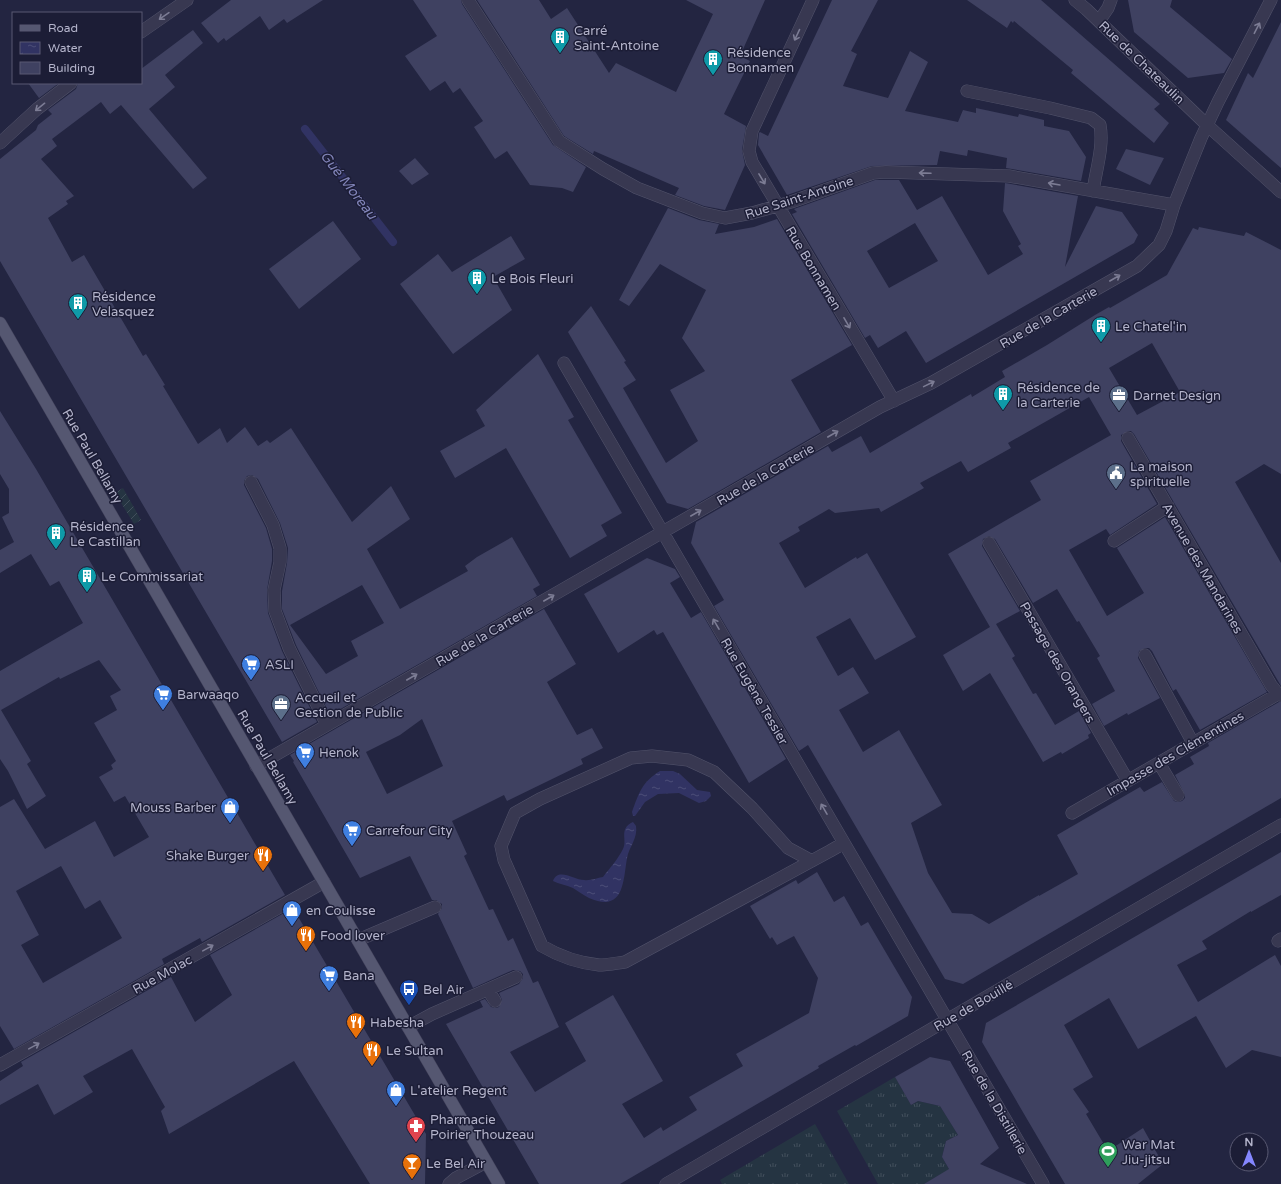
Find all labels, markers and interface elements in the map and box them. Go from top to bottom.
legend [12,12,142,84]
one-way arrow [159,12,170,20]
street label: Rue de Chateaulin [1095,18,1187,108]
text: Road [48,21,78,35]
one-way arrow [1254,22,1261,34]
place label: Carré Saint-Antoine [574,23,659,54]
building icon: Carré Saint-Antoine [549,26,571,54]
one-way arrow [793,29,800,41]
text: Water [48,41,83,55]
place label: Résidence Bonnamen [727,45,794,76]
building icon: Résidence Bonnamen [702,48,724,76]
text: Building [48,61,95,75]
one-way arrow [35,102,46,111]
water label: Gué Moreau [317,148,381,224]
one-way arrow [919,169,932,177]
street label: Rue Saint-Antoine [743,173,856,223]
one-way arrow [758,173,766,184]
one-way arrow [1048,180,1061,188]
street label: Rue Bonnamen [782,224,844,313]
building icon: Le Bois Fleuri [466,267,488,295]
place label: Le Bois Fleuri [491,271,573,287]
one-way arrow [1109,274,1121,282]
street label: Rue de la Carterie [997,283,1100,352]
place label: Résidence Velasquez [92,289,156,320]
building icon: Résidence Velasquez [67,292,89,320]
building icon: Le Chatel'in [1090,315,1112,343]
one-way arrow [844,317,852,329]
place label: Le Chatel'in [1115,319,1187,335]
one-way arrow [923,380,935,387]
place label: Résidence de la Carterie [1017,380,1100,411]
building icon: Résidence de la Carterie [992,383,1014,411]
office icon: Darnet Design [1108,384,1130,412]
place label: Darnet Design [1133,388,1221,404]
street label: Rue Paul Bellamy [58,406,126,507]
one-way arrow [827,430,839,438]
street label: Rue de la Carterie [714,440,817,509]
place label: La maison spirituelle [1130,459,1193,490]
public building icon: La maison spirituelle [1105,462,1127,490]
street label: Avenue des Mandarines [1158,500,1246,637]
one-way arrow [690,509,702,517]
place label: Résidence Le Castillan [70,519,141,550]
building icon: Résidence Le Castillan [45,522,67,550]
building icon: Le Commissariat [76,565,98,593]
place label: Le Commissariat [101,569,203,585]
one-way arrow [542,593,554,601]
street label: Passage des Orangers [1016,599,1098,726]
street label: Rue de la Carterie [433,601,536,670]
one-way arrow [712,619,720,631]
street label: Rue Eugène Tessier [717,635,791,748]
supermarket icon: ASLI [240,653,262,681]
place label: ASLI [265,657,294,673]
one-way arrow [405,672,417,680]
supermarket icon: Barwaaqo [152,683,174,711]
place label: Barwaaqo [177,687,239,703]
place label: Accueil et Gestion de Public [295,690,403,721]
office icon: Accueil et Gestion de Public [270,693,292,721]
street label: Rue Paul Bellamy [233,707,301,808]
street label: Impasse des Clémentines [1104,708,1247,800]
supermarket icon: Henok [294,741,316,769]
place label: Henok [319,745,359,761]
shop icon: Mouss Barber [219,796,241,824]
place label: Mouss Barber [130,800,216,816]
one-way arrow [820,803,828,815]
supermarket icon: Carrefour City [341,819,363,847]
place label: Carrefour City [366,823,452,839]
restaurant icon: Shake Burger [252,844,274,872]
place label: Shake Burger [166,848,249,864]
shop icon: en Coulisse [281,899,303,927]
place label: en Coulisse [306,903,376,919]
restaurant icon: Food lover [295,924,317,952]
place label: Food lover [320,928,385,944]
one-way arrow [202,943,214,951]
street label: Rue Molac [130,952,195,998]
supermarket icon: Bana [318,964,340,992]
place label: Bana [343,968,375,984]
street label: Rue de Bouillé [931,977,1016,1035]
bus stop icon: Bel Air [398,978,420,1006]
place label: Bel Air [423,982,464,998]
restaurant icon: Habesha [345,1011,367,1039]
place label: Habesha [370,1015,424,1031]
restaurant icon: Le Sultan [361,1039,383,1067]
one-way arrow [28,1042,40,1049]
place label: Le Sultan [386,1043,443,1059]
street label: Rue de la Distillerie [958,1048,1030,1157]
shop icon: L'atelier Regent [385,1079,407,1107]
place label: L'atelier Regent [410,1083,507,1099]
place label: Pharmacie Poirier Thouzeau [430,1112,534,1143]
pharmacy icon: Pharmacie Poirier Thouzeau [405,1115,427,1143]
north arrow [1229,1132,1269,1172]
text: N [1245,1136,1253,1149]
place label: War Mat Jiu-jitsu [1122,1137,1175,1168]
sports icon: War Mat Jiu-jitsu [1097,1140,1119,1168]
bar icon: Le Bel Air [401,1152,423,1180]
place label: Le Bel Air [426,1156,485,1172]

